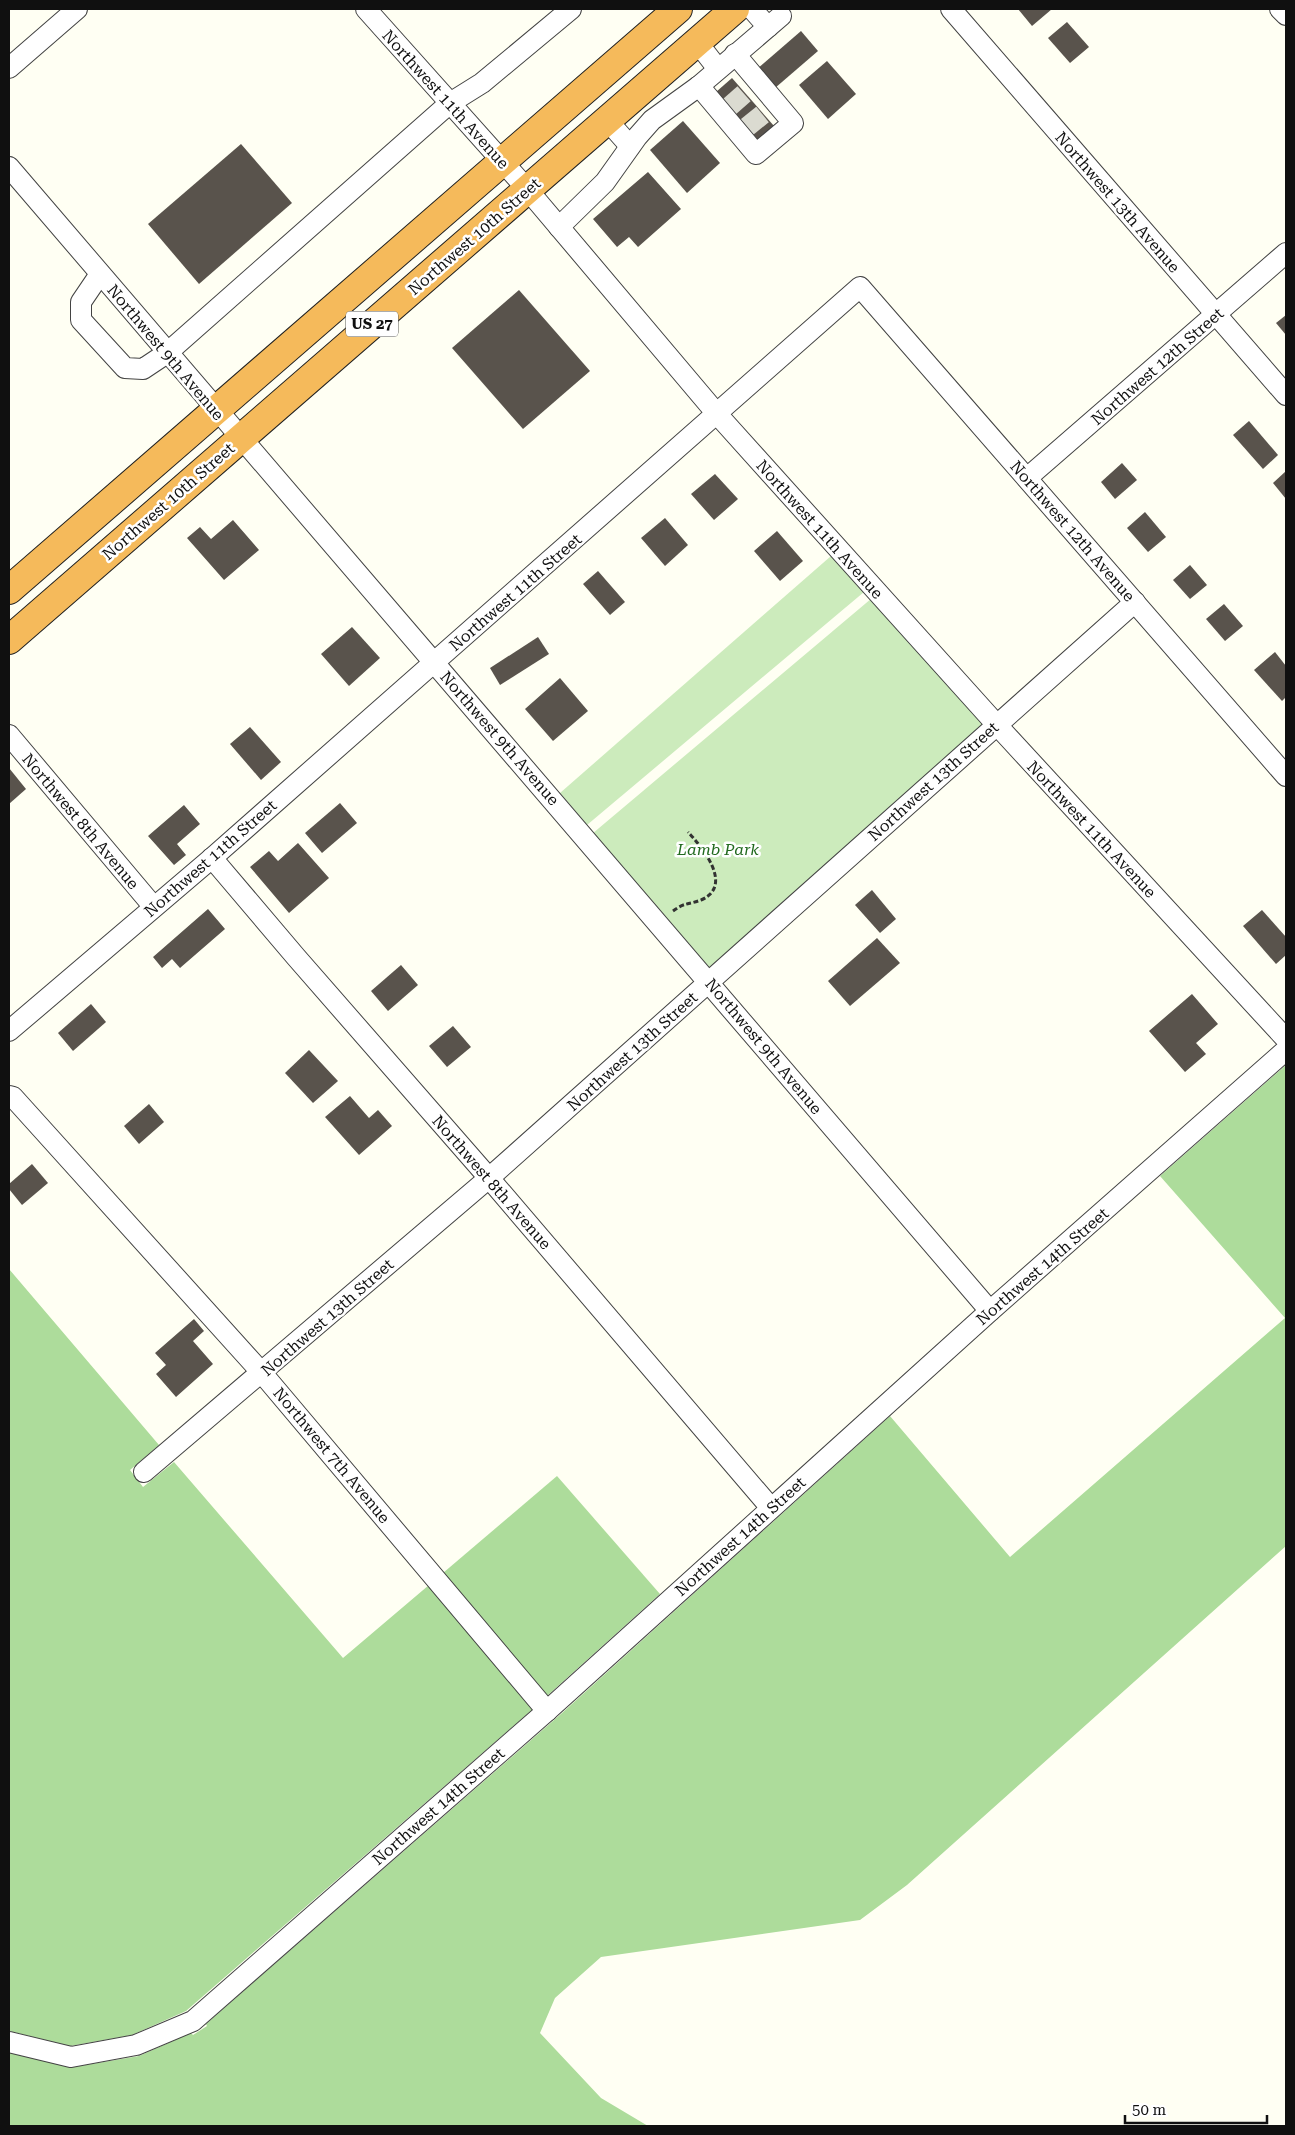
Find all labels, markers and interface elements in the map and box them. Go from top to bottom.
street label: Northwest 11th Avenue [378,26,513,173]
street label: Northwest 13th Avenue [1051,128,1184,277]
street label: Northwest 10th Street [404,174,544,299]
street label: Northwest 9th Avenue [103,281,228,424]
street label: Northwest 12th Street [1087,304,1227,429]
road number: US 27 [346,312,398,336]
street label: Northwest 10th Street [98,439,238,564]
street label: Northwest 11th Avenue [752,456,887,603]
street label: Northwest 12th Avenue [1006,457,1139,606]
street label: Northwest 11th Street [445,530,585,655]
street label: Northwest 9th Avenue [436,667,563,809]
street label: Northwest 13th Street [864,718,1002,845]
street label: Northwest 8th Avenue [18,750,143,893]
street label: Northwest 11th Avenue [1023,757,1160,902]
street label: Northwest 11th Street [140,796,280,921]
park label: Lamb Park [676,840,759,859]
street label: Northwest 9th Avenue [701,975,826,1118]
street label: Northwest 13th Street [563,988,701,1115]
street label: Northwest 8th Avenue [428,1111,555,1253]
street label: Northwest 14th Street [972,1204,1112,1329]
street label: Northwest 13th Street [257,1255,397,1380]
street label: Northwest 7th Avenue [269,1384,394,1527]
street label: Northwest 14th Street [671,1473,809,1600]
street label: Northwest 14th Street [368,1744,508,1869]
scale bar [1125,2092,1268,2124]
text: 50 m [1132,2101,1167,2119]

